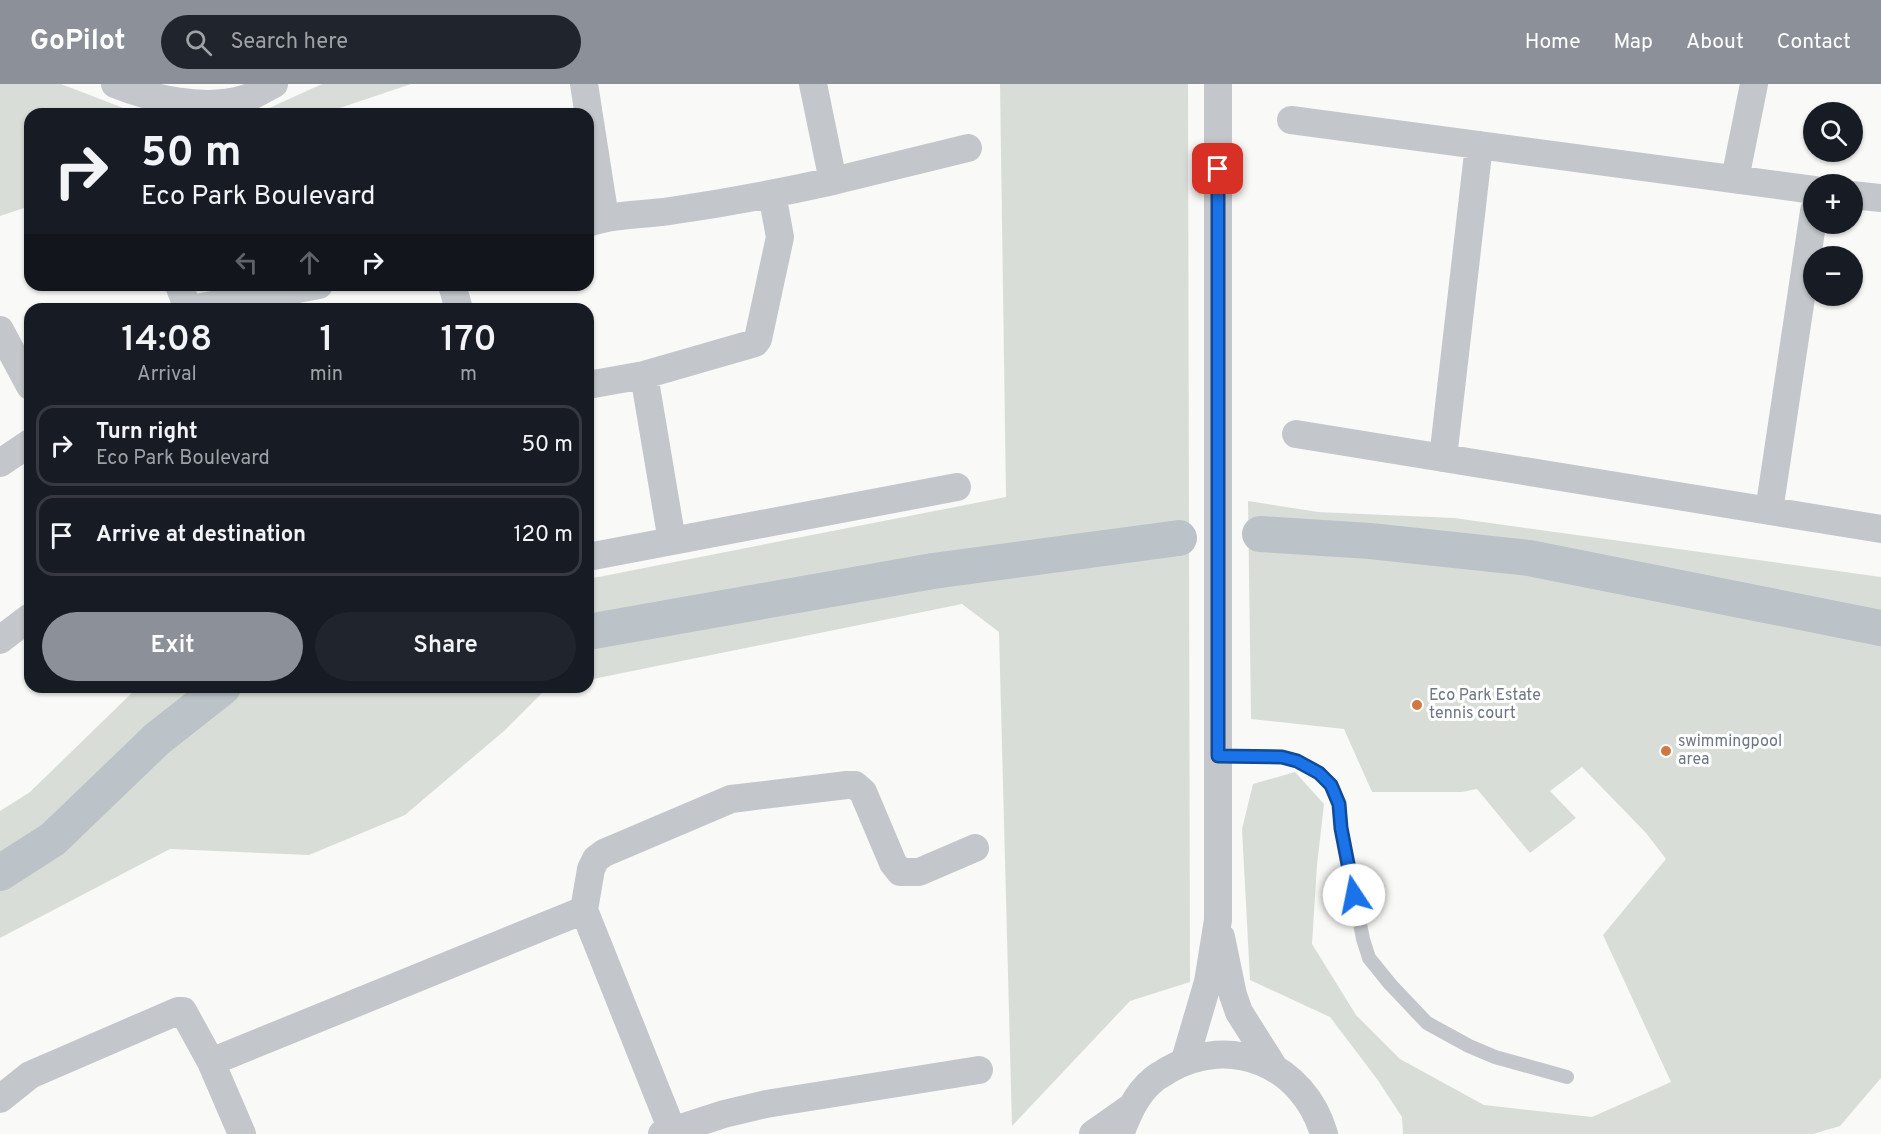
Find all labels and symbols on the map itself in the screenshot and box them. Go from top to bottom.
pin [1192,143,1243,194]
place label: Eco Park Estate tennis court [1429,686,1541,724]
marker: Eco Park Estate tennis court [1410,698,1424,712]
place label: swimmingpool area [1678,732,1782,770]
marker: swimmingpool area [1659,744,1673,758]
position arrow [1322,863,1386,927]

